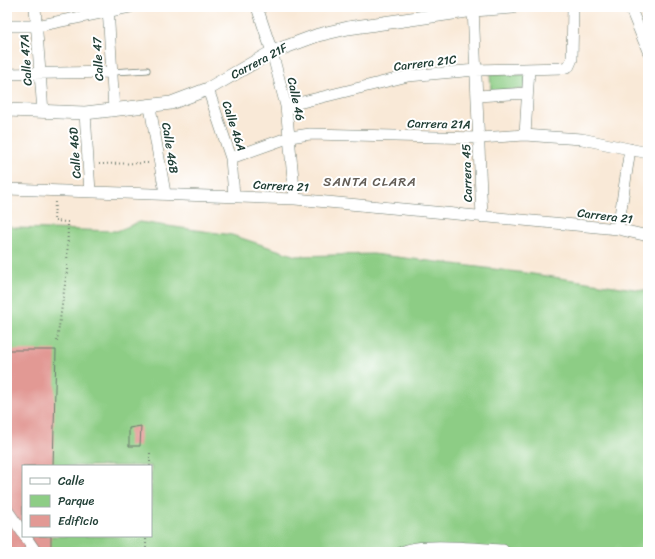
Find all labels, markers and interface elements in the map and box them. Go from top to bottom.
street label: Calle 47A [13,33,39,87]
street label: Calle 47 [86,35,110,82]
street label: Carrera 21F [226,36,292,85]
street label: Carrera 21C [392,48,458,78]
street label: Calle 46 [281,75,311,123]
street label: Calle 46A [216,98,253,154]
street label: Carrera 21A [407,112,471,136]
street label: Calle 46B [155,121,185,176]
street label: Calle 46D [62,126,88,179]
street label: Carrera 45 [455,143,479,203]
district label: SANTA CLARA [323,170,417,193]
street label: Carrera 21 [253,174,309,198]
street label: Carrera 21 [576,202,634,230]
legend [22,465,152,537]
text: Calle [58,470,85,492]
text: Parque [58,490,95,512]
text: Edificio [58,510,98,532]

